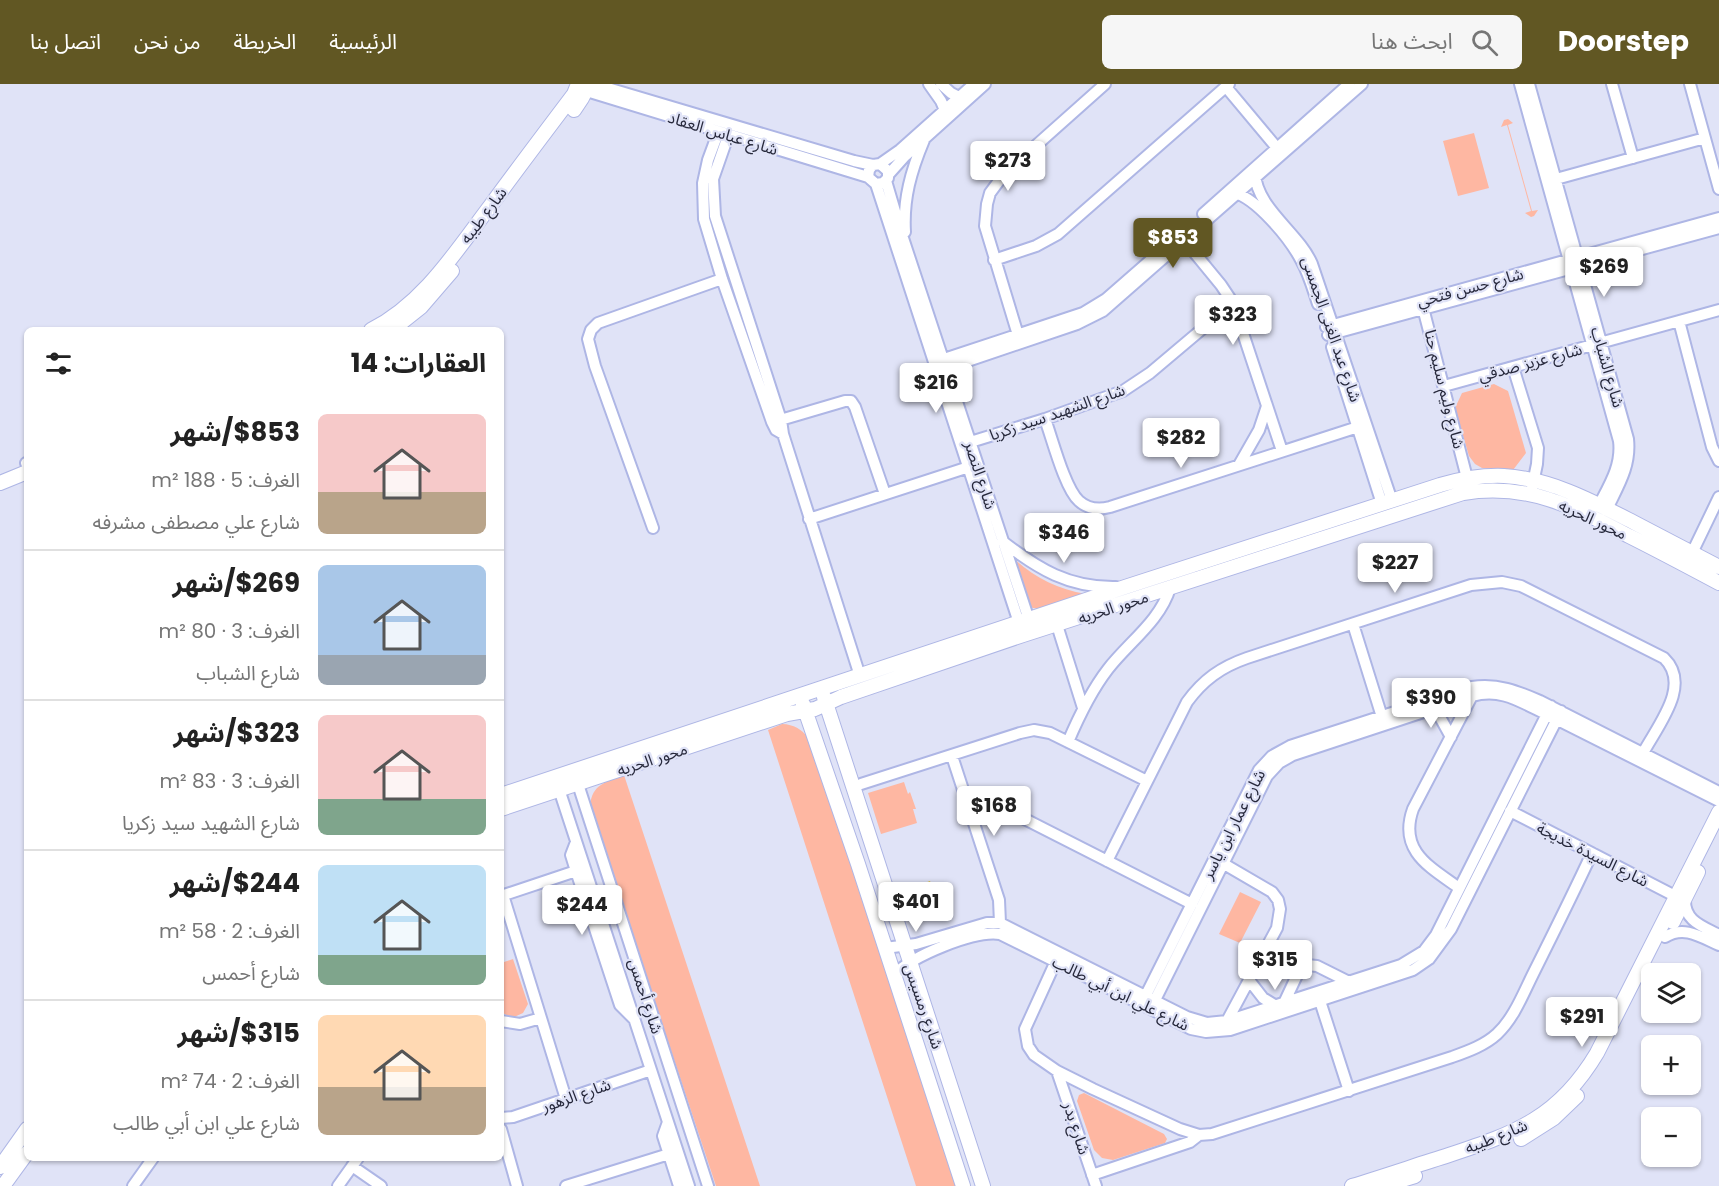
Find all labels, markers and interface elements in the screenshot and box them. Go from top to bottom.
search box [1102,15,1522,69]
text: Doorstep [1558,22,1689,61]
text: ابحث هنا [1371,26,1453,57]
icon: search [1468,26,1501,59]
text: اتصل بنا [30,27,101,56]
text: من نحن [134,27,200,56]
text: الخريطة [233,27,296,56]
text: الرئيسية [329,27,397,56]
street label: شارع عباس العقاد [665,106,781,162]
pin: $273 [972,141,1044,192]
text: $273 [984,146,1032,174]
street label: شارع طيبه [454,182,513,249]
pin: $853 [1137,218,1209,269]
text: $853 [1147,223,1199,251]
pin: $269 [1568,247,1640,298]
text: $269 [1579,252,1629,280]
street label: شارع عبد الغنى الجمسى [1295,253,1367,405]
street label: شارع حسن فتحي [1414,262,1526,314]
pin: $323 [1197,295,1269,346]
text: $323 [1209,300,1257,328]
street label: شارع الشباب [1584,324,1630,411]
street label: شارع وليم سليم حنا [1418,327,1470,451]
street label: شارع عزيز صدقي [1476,338,1585,388]
text: العقارات: 14 [351,345,486,381]
icon: filters [42,347,75,380]
pin: $216 [900,363,972,414]
text: $216 [914,368,958,396]
street label: شارع الشهيد سيد زكريا [986,378,1129,447]
text: $853/شهر [170,414,300,450]
pin: $282 [1145,418,1217,469]
text: $282 [1157,423,1205,451]
street label: شارع النصر [957,437,1002,513]
icon: home [366,438,438,510]
text: الغرف: 5 · 188 m² [151,466,300,494]
street label: محور الحريه [1555,494,1631,545]
text: شارع علي مصطفى مشرفه [92,508,300,536]
pin: $346 [1028,513,1100,564]
text: $346 [1038,518,1090,546]
pin: $227 [1359,543,1431,594]
text: $227 [1372,548,1418,576]
text: $269/شهر [172,565,300,601]
street label: محور الحريه [1075,585,1151,630]
icon: home [366,589,438,661]
text: الغرف: 3 · 80 m² [159,617,300,645]
text: شارع الشباب [196,659,300,687]
pin: $390 [1395,678,1467,729]
text: $390 [1406,683,1456,711]
text: $323/شهر [174,715,300,751]
street label: محور الحريه [614,737,690,782]
icon: home [366,739,438,811]
street label: شارع عمار ابن ياسر [1196,766,1272,884]
text: الغرف: 3 · 83 m² [159,767,300,795]
pin: $168 [958,786,1030,837]
text: $168 [971,791,1017,819]
text: شارع الشهيد سيد زكريا [122,809,300,837]
street label: شارع السيدة خديجة [1532,816,1653,893]
text: $244/شهر [170,865,300,901]
pin: $401 [880,882,952,933]
pin: $244 [546,885,618,936]
text: $401 [892,887,940,915]
icon: home [366,889,438,961]
text: $244 [556,890,608,918]
text: الغرف: 2 · 58 m² [159,917,300,945]
pin: $315 [1239,940,1311,991]
text: $315 [1252,945,1298,973]
street label: شارع علي ابن أبي طالب [1048,950,1193,1037]
street label: شارع أحمس [622,955,669,1037]
text: شارع أحمس [202,959,300,987]
street label: شارع رمسيس [897,960,949,1052]
map controls [1641,963,1701,1167]
button: layers [1641,963,1701,1023]
pin: $291 [1546,997,1618,1048]
text: $291 [1560,1002,1604,1030]
text: $315/شهر [177,1015,300,1051]
button: + [1641,1035,1701,1095]
icon: home [366,1039,438,1111]
text: الغرف: 2 · 74 m² [161,1067,300,1095]
street label: شارع الزهور [538,1073,614,1119]
street label: شارع بدر [1056,1098,1096,1158]
button: − [1641,1107,1701,1167]
text: شارع علي ابن أبي طالب [113,1109,300,1137]
street label: شارع طيبه [1461,1114,1531,1160]

